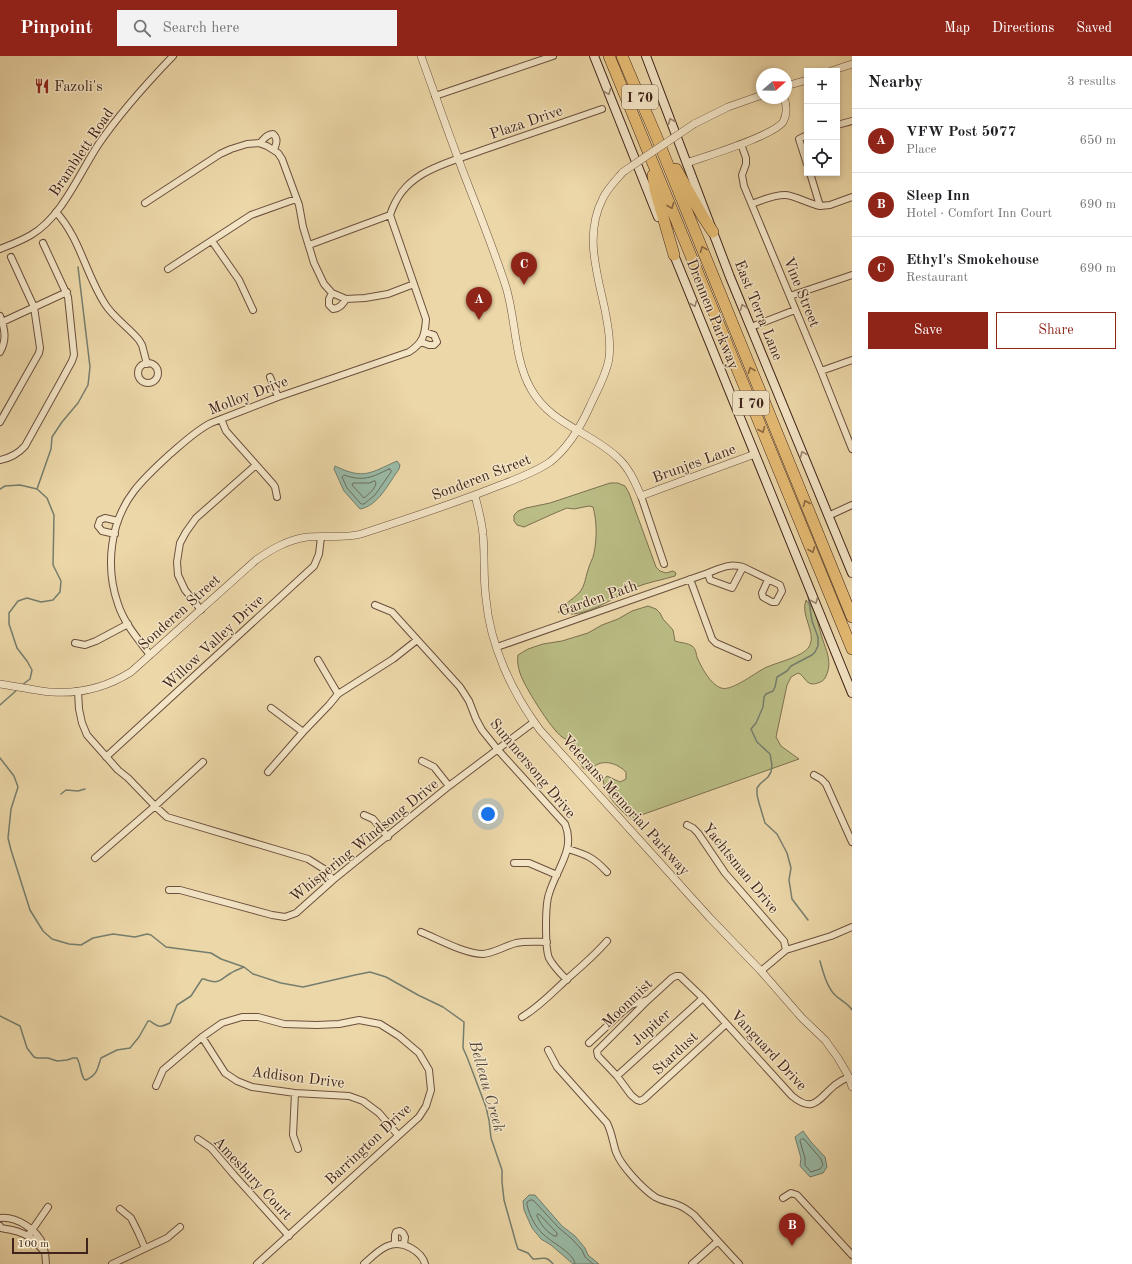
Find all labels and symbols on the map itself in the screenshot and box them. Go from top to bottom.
north arrow [756,68,792,104]
restaurant icon: Fazoli's [33,77,51,95]
place label: Fazoli's [54,80,103,95]
road number: I 70 [622,85,658,109]
one-way arrow [604,89,612,96]
street label: Plaza Drive [488,104,565,143]
street label: Bramblett Road [47,106,117,200]
one-way arrow [667,117,675,124]
one-way arrow [666,203,674,210]
one-way arrow [699,246,707,253]
pin: C [511,252,537,285]
street label: Vine Street [780,255,821,330]
street label: Drennen Parkway [683,257,741,372]
street label: East Terra Lane [731,258,785,363]
pin: A [466,287,492,320]
one-way arrow [689,300,697,308]
one-way arrow [739,304,747,311]
one-way arrow [748,366,756,373]
street label: Molloy Drive [207,374,290,418]
road number: I 70 [733,391,769,415]
one-way arrow [758,426,766,433]
street label: Brunjes Lane [651,442,738,486]
one-way arrow [799,450,807,457]
street label: Sonderen Street [430,453,533,504]
one-way arrow [802,500,810,507]
one-way arrow [807,547,815,554]
street label: Sonderen Street [136,573,224,654]
street label: Garden Path [557,579,640,620]
street label: Willow Valley Drive [161,593,267,693]
one-way arrow [810,597,818,604]
street label: Summersong Drive [486,716,578,822]
street label: Veterans Memorial Parkway [558,733,692,879]
street label: Whispering Windsong Drive [288,777,442,905]
your location [478,804,498,824]
street label: Yachtsman Drive [699,821,781,917]
street label: Moonmist [600,977,656,1031]
street label: Jupiter [630,1007,674,1049]
street label: Vanguard Drive [727,1008,809,1094]
street label: Stardust [651,1030,702,1079]
water label: Belleau Creek [465,1038,507,1134]
street label: Addison Drive [251,1065,345,1092]
street label: Barrington Drive [323,1102,415,1189]
street label: Amesbury Court [210,1135,294,1224]
pin: B [779,1213,805,1246]
scale bar [12,1236,88,1255]

